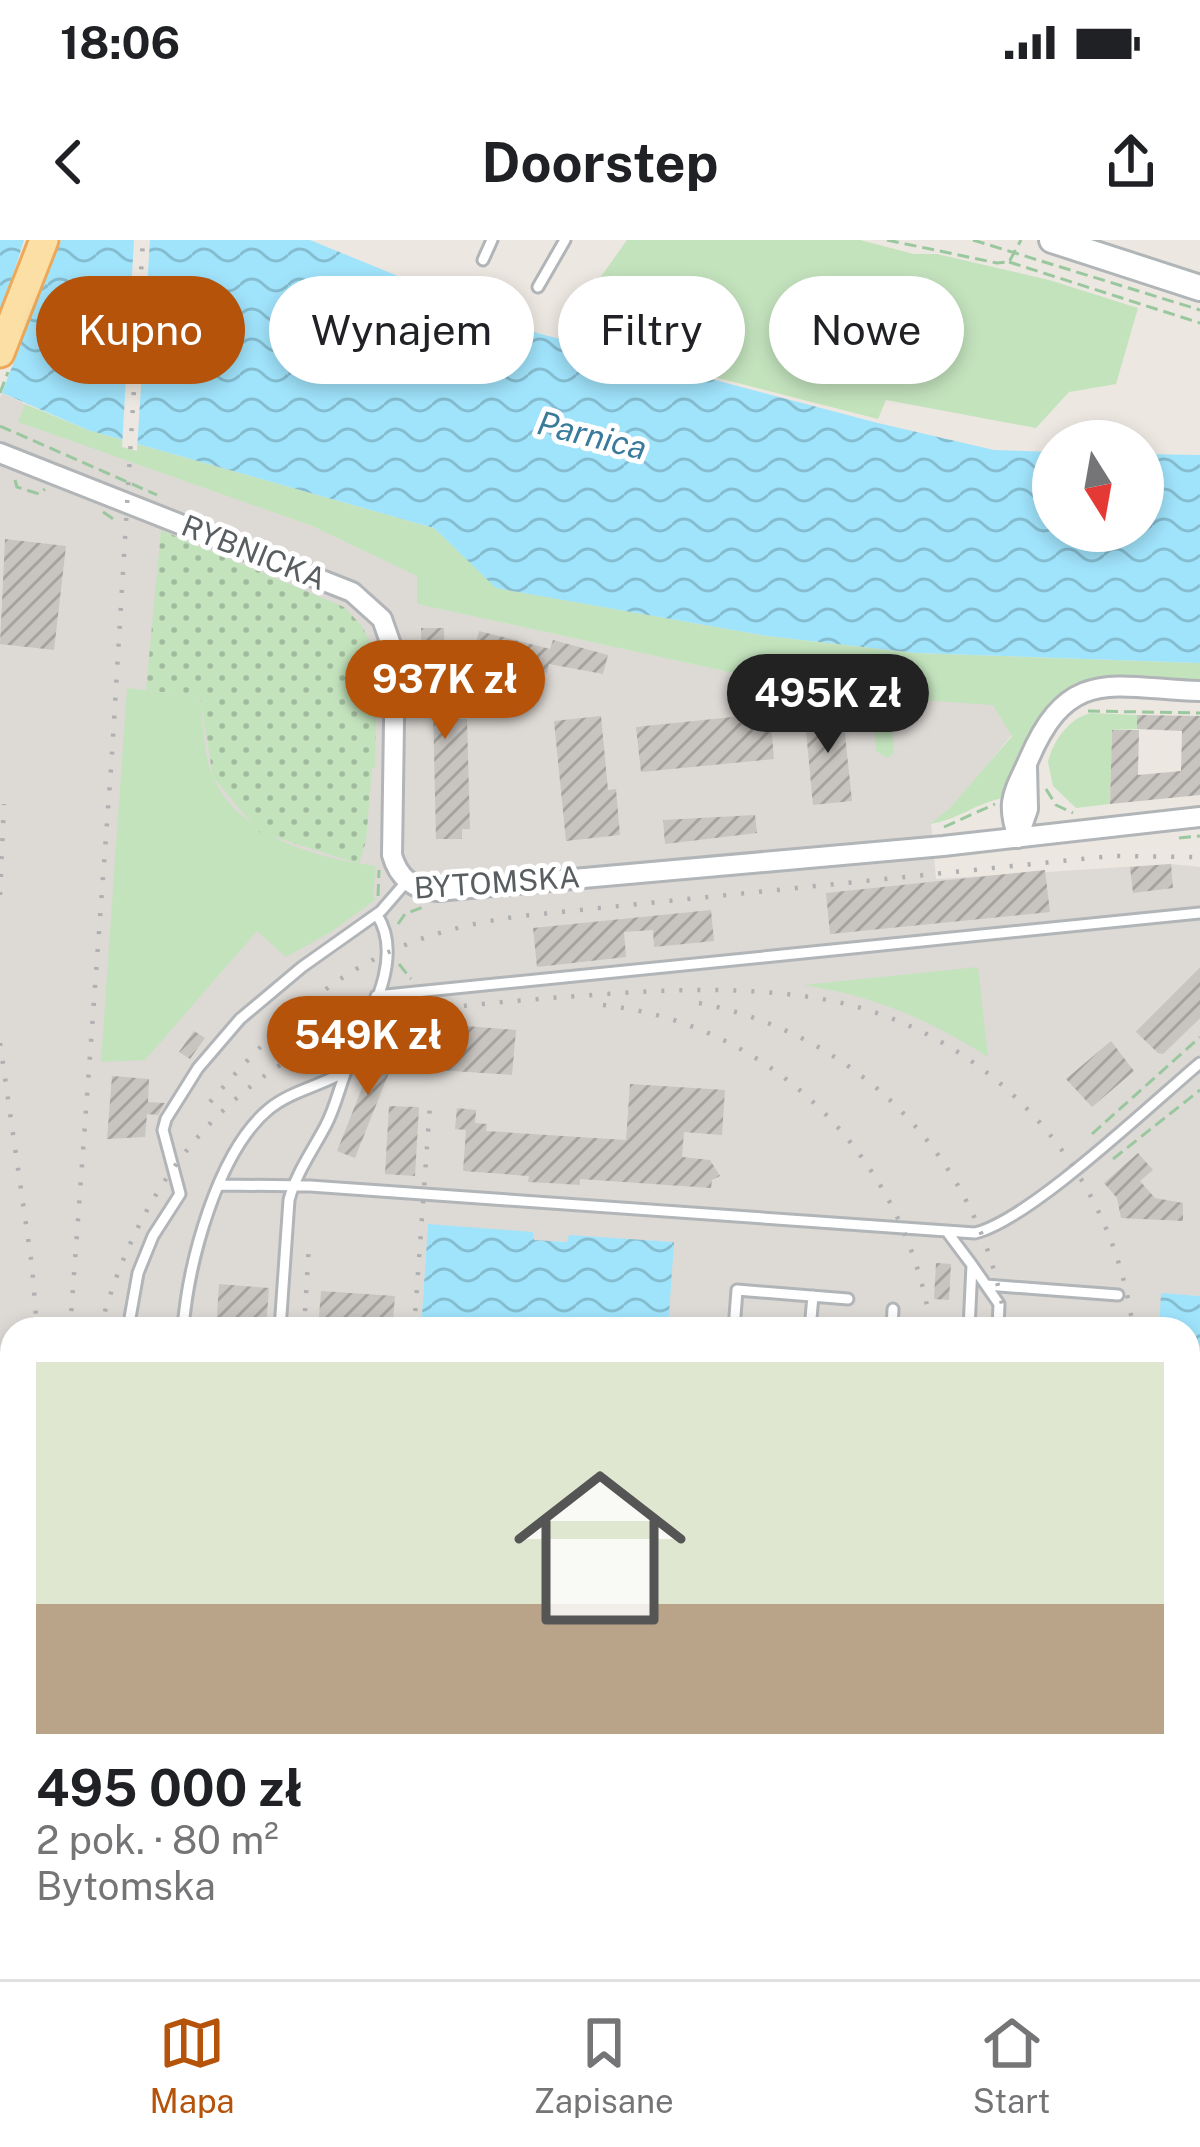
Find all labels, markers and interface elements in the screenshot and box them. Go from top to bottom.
text: 18:06 [60,16,180,69]
icon: back [36,129,102,195]
icon: share [1098,129,1164,195]
text: Doorstep [482,131,719,194]
chip: Kupno [36,276,245,384]
chip: Wynajem [269,276,534,384]
chip: Filtry [558,276,745,384]
chip: Nowe [769,276,964,384]
water label: Parnica [534,403,650,467]
north arrow [1032,420,1164,552]
map controls [1032,420,1164,552]
street label: RYBNICKA [177,507,331,597]
pin: 937K zł [334,640,556,742]
pin: 495K zł [717,654,939,756]
text: 937K zł [372,656,518,702]
text: 495K zł [754,670,902,716]
street label: BYTOMSKA [413,858,581,906]
pin: 549K zł [257,996,479,1098]
text: 549K zł [294,1012,442,1058]
icon: home [492,1440,708,1656]
text: 495 000 zł [36,1758,303,1817]
text: 2 pok. · 80 m² [36,1817,278,1863]
text: Bytomska [36,1863,216,1909]
tab: Mapa [150,2010,235,2120]
tab: Zapisane [534,2010,674,2120]
tab: Start [973,2010,1050,2120]

